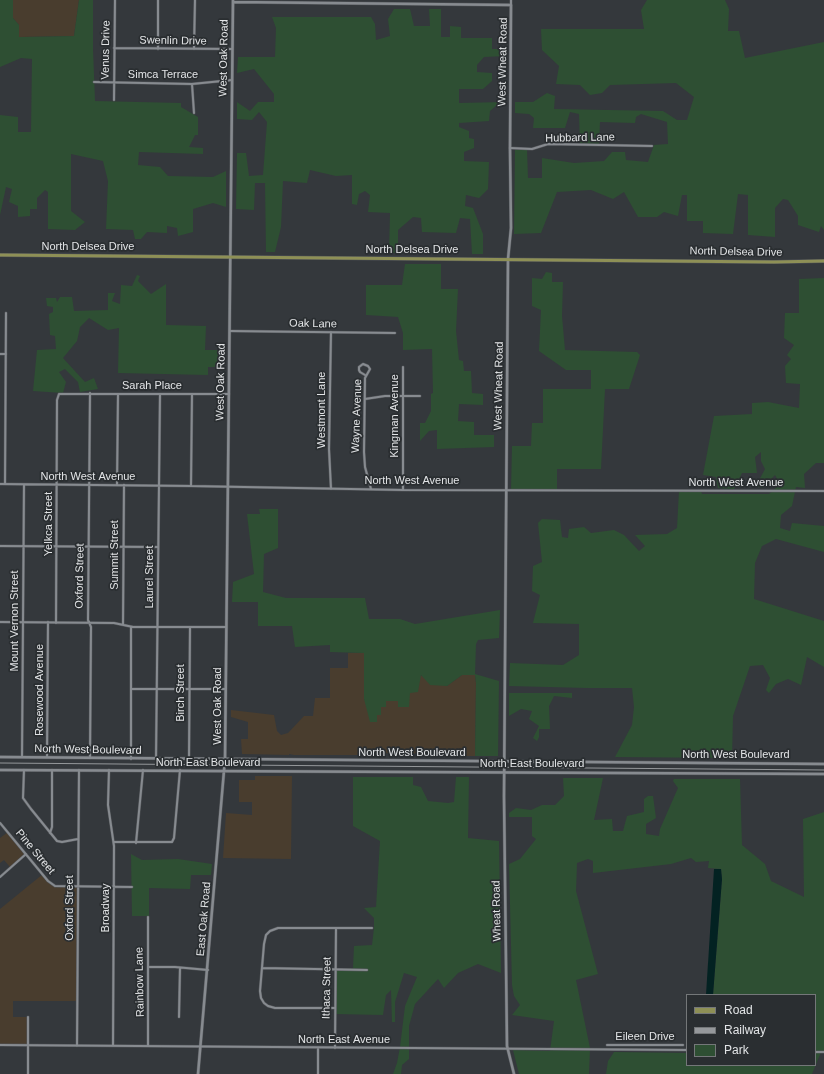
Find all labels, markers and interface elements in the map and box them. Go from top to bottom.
street label: West Wheat Road [496,17,510,107]
street label: West Oak Road [217,19,231,97]
street label: Venus Drive [99,20,113,80]
street label: Swenlin Drive [139,34,207,48]
street label: Simca Terrace [128,68,198,82]
street label: Hubbard Lane [545,131,615,145]
street label: North Delsea Drive [42,240,134,254]
street label: North Delsea Drive [366,243,458,257]
street label: North Delsea Drive [689,245,783,259]
street label: Oak Lane [289,317,337,331]
street label: West Wheat Road [492,341,506,431]
street label: West Oak Road [214,343,228,421]
street label: Westmont Lane [315,372,329,448]
street label: Kingman Avenue [388,374,402,458]
street label: Sarah Place [122,379,182,393]
street label: Wayne Avenue [349,379,365,453]
street label: North West Avenue [41,470,135,484]
street label: North West Avenue [365,474,459,488]
street label: North West Avenue [689,476,783,490]
street label: Yelkca Street [42,492,56,556]
street label: Summit Street [108,520,122,590]
street label: Oxford Street [73,543,87,609]
street label: Laurel Street [143,546,157,608]
street label: Mount Vernon Street [8,571,22,671]
street label: Rosewood Avenue [33,644,47,736]
street label: Birch Street [174,664,188,722]
street label: West Oak Road [211,667,225,745]
street label: North West Boulevard [34,742,142,758]
street label: North West Boulevard [358,746,466,760]
street label: North West Boulevard [682,748,790,762]
street label: North East Boulevard [156,756,260,770]
street label: North East Boulevard [480,757,584,771]
street label: Pine Street [12,827,58,877]
street label: Oxford Street [63,875,77,941]
street label: Wheat Road [490,880,504,942]
street label: East Oak Road [194,881,214,957]
street label: Broadway [99,884,113,932]
street label: Rainbow Lane [133,947,147,1017]
street label: Ithaca Street [320,957,334,1019]
legend [686,994,816,1066]
text: Road [724,1003,753,1017]
text: Railway [724,1023,766,1037]
street label: Eileen Drive [615,1030,675,1044]
street label: North East Avenue [298,1033,390,1047]
text: Park [724,1043,749,1057]

